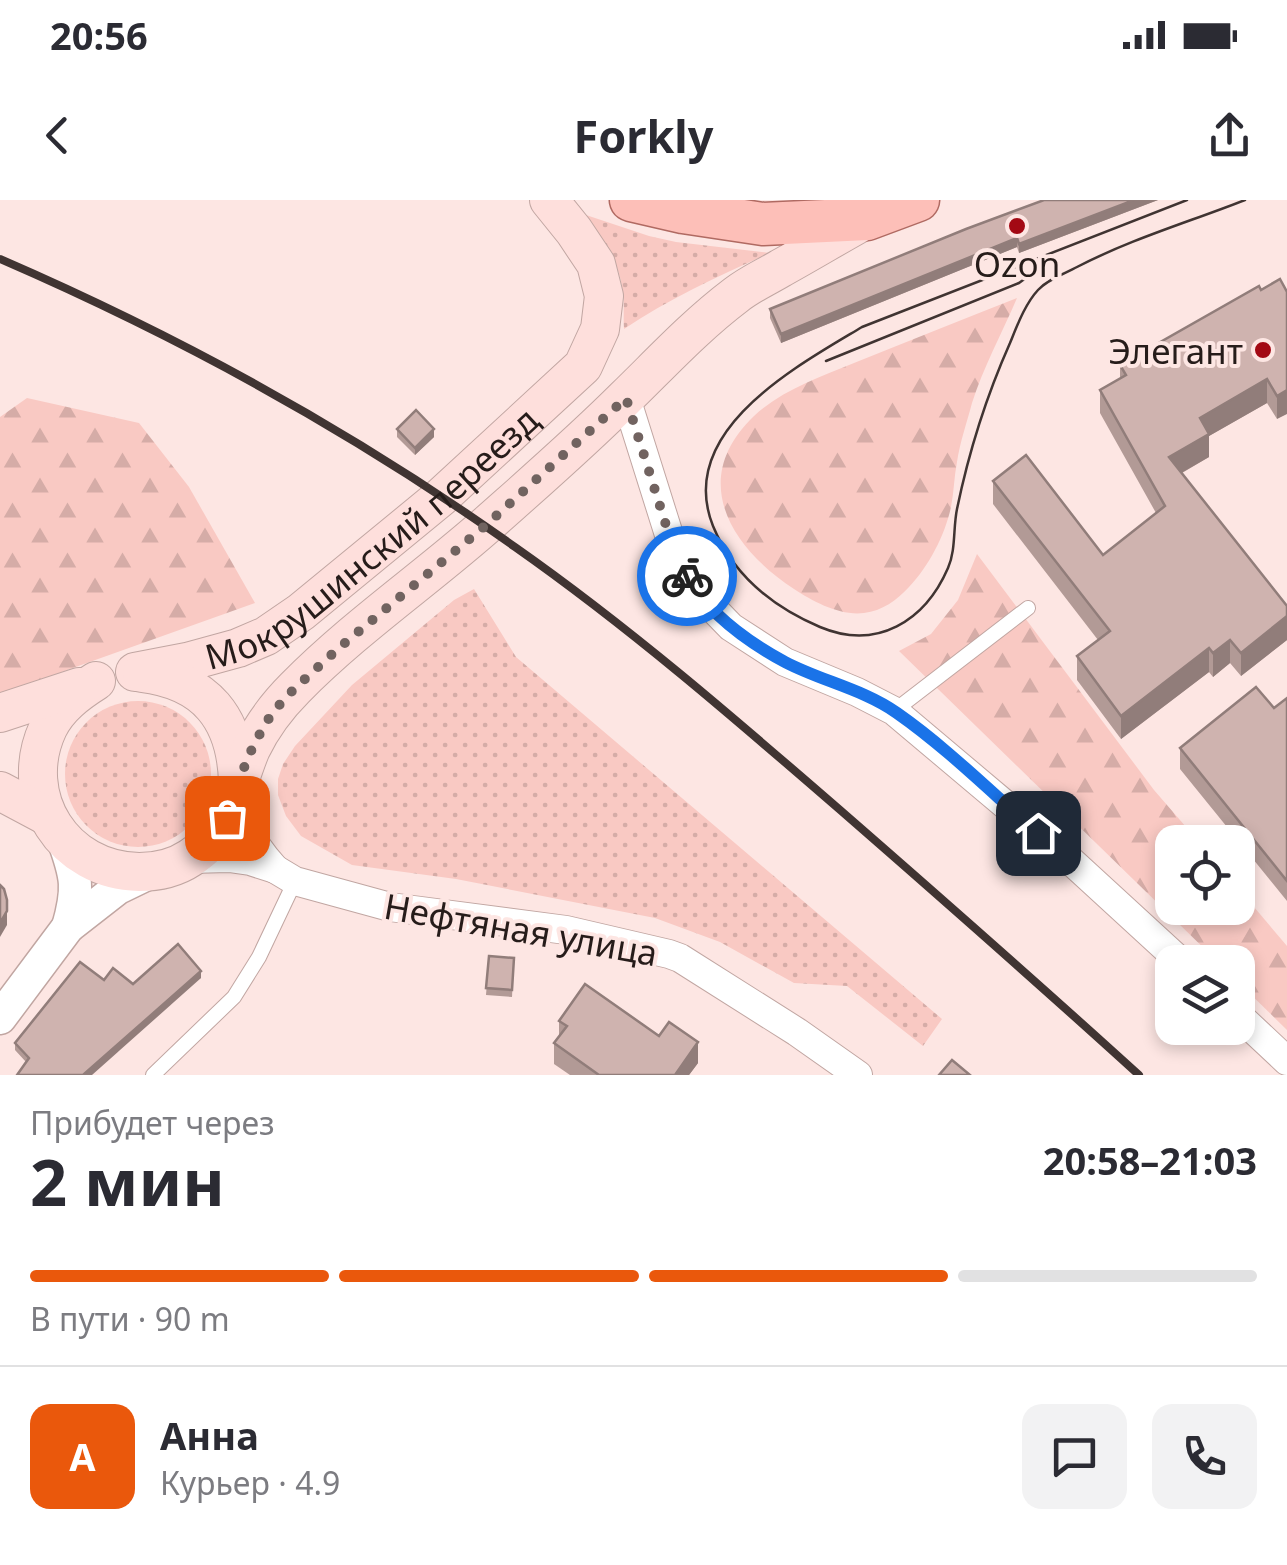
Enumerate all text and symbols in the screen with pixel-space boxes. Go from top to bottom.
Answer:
text: 20:56 [50,9,148,61]
text: Forkly [574,105,713,166]
icon: back [30,108,85,163]
icon: share [1202,108,1257,163]
marker: Ozon [1006,215,1028,237]
place label: Ozon [974,240,1060,287]
place label: Элегант [1108,327,1243,374]
marker: Элегант [1252,339,1274,361]
street label: Мокрушинский переезд [200,396,548,679]
courier [637,526,737,626]
icon: bike [660,549,715,604]
pin [185,776,270,861]
icon: bag [200,791,255,846]
pin [996,791,1081,876]
icon: home [1011,806,1066,861]
map controls [1155,825,1255,1045]
button: locate [1155,825,1255,925]
street label: Нефтяная улица [381,882,661,976]
button: layers [1155,945,1255,1045]
text: Прибудет через [30,1101,275,1144]
text: 20:58–21:03 [1043,1134,1257,1186]
text: 2 мин [30,1137,225,1225]
text: В пути · 90 m [30,1297,230,1340]
button: chat [1022,1404,1127,1509]
button: phone [1152,1404,1257,1509]
text: Анна [160,1409,259,1461]
text: А [69,1430,96,1482]
text: Курьер · 4.9 [160,1461,340,1504]

